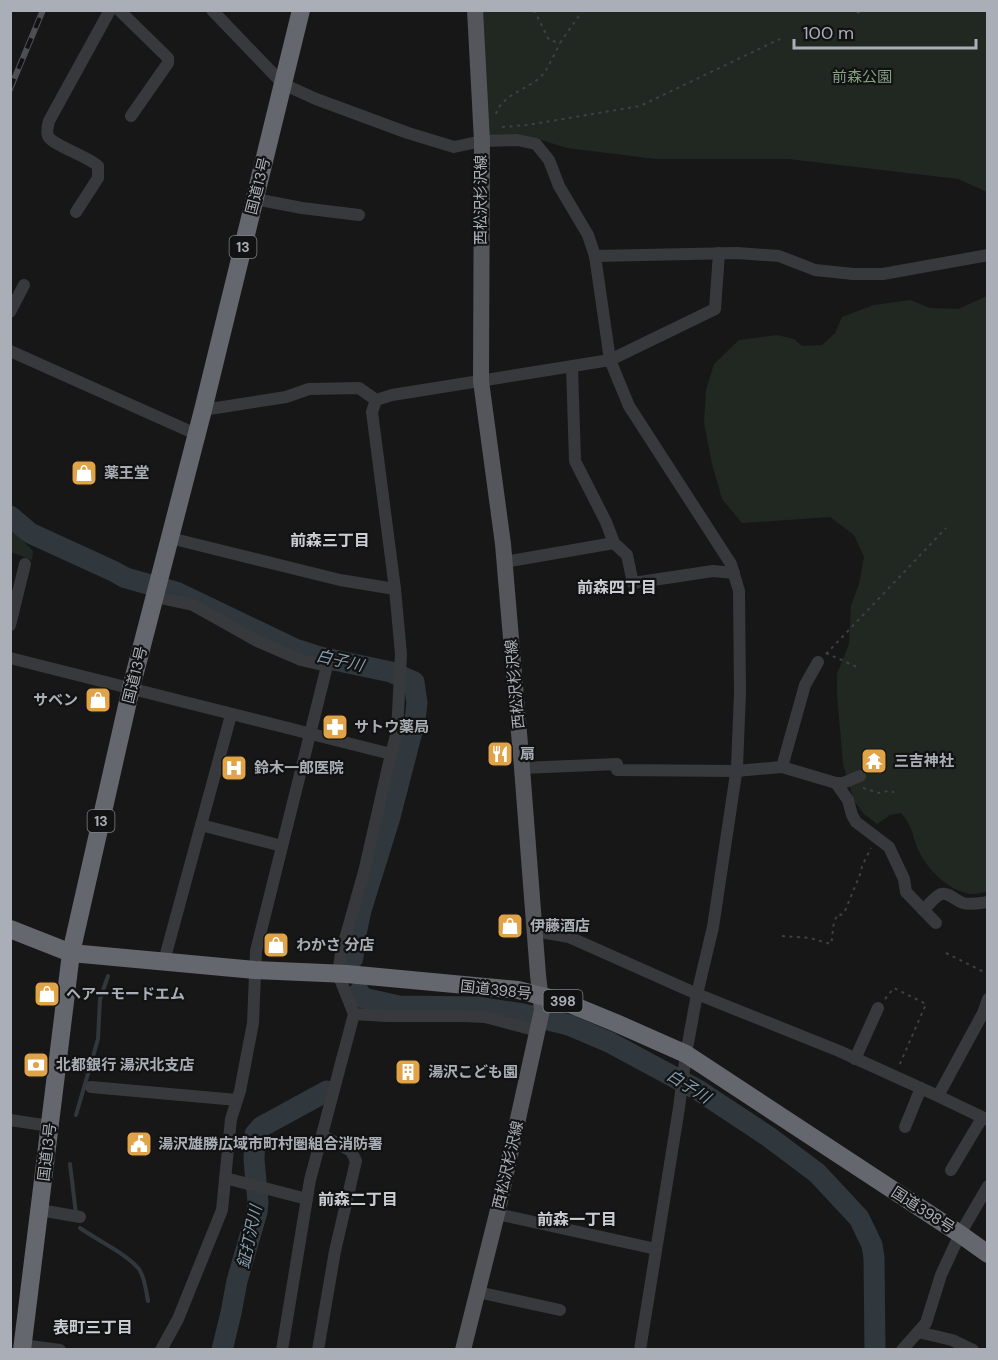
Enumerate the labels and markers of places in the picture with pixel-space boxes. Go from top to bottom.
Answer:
shop icon: 薬王堂 [69,458,99,488]
place label: 薬王堂 [104,463,149,483]
shop icon: サベン [83,685,113,715]
place label: サベン [33,690,78,710]
pharmacy icon: サトウ薬局 [320,712,350,742]
place label: サトウ薬局 [354,717,429,737]
restaurant icon: 扇 [485,739,515,769]
place label: 扇 [520,744,535,764]
temple icon: 三吉神社 [859,746,889,776]
place label: 三吉神社 [894,751,954,771]
hospital icon: 鈴木一郎医院 [219,753,249,783]
place label: 鈴木一郎医院 [254,758,344,778]
shop icon: 伊藤酒店 [495,911,525,941]
place label: 伊藤酒店 [530,916,590,936]
shop icon: わかさ 分店 [261,930,291,960]
place label: わかさ 分店 [296,935,375,955]
shop icon: ヘアーモードエム [32,979,62,1009]
place label: ヘアーモードエム [66,984,185,1004]
bank icon: 北都銀行 湯沢北支店 [21,1050,51,1080]
place label: 北都銀行 湯沢北支店 [56,1055,195,1075]
building icon: 湯沢こども園 [393,1057,423,1087]
place label: 湯沢こども園 [428,1062,518,1082]
public building icon: 湯沢雄勝広域市町村圏組合消防署 [124,1129,154,1159]
place label: 湯沢雄勝広域市町村圏組合消防署 [158,1134,383,1154]

